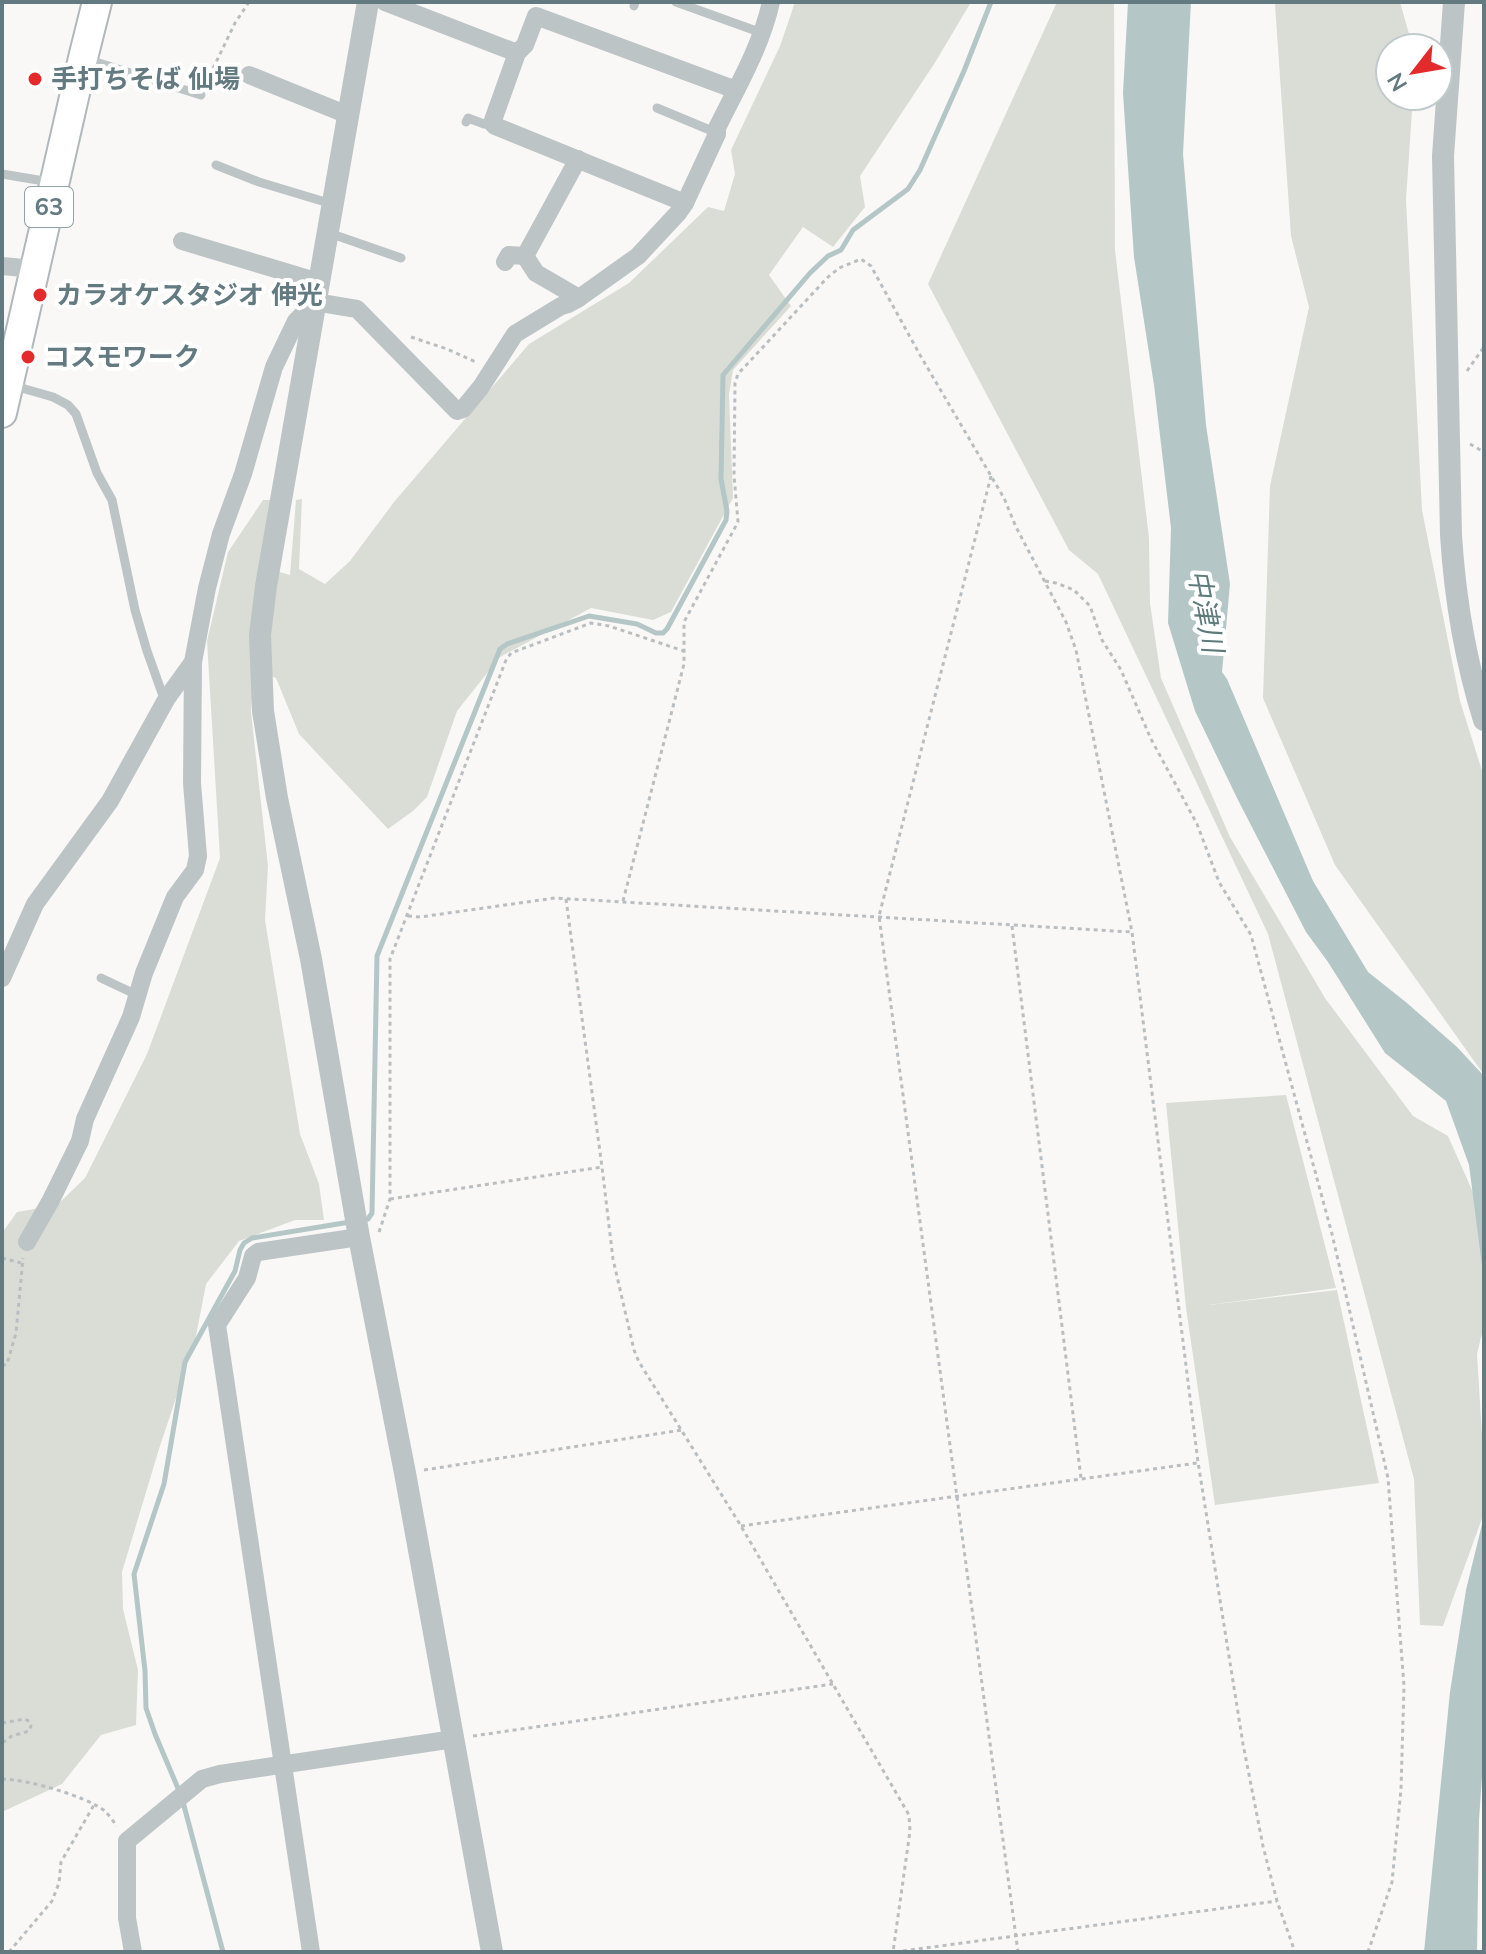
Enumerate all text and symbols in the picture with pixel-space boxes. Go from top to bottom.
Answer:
north arrow [1374,32,1454,112]
place label: 手打ちそば 仙場 [51,62,240,97]
text: N [1381,67,1415,97]
marker: 手打ちそば 仙場 [26,70,44,88]
road number: 63 [25,187,73,227]
place label: カラオケスタジオ 伸光 [56,278,323,313]
marker: カラオケスタジオ 伸光 [31,286,49,304]
place label: コスモワーク [44,340,200,375]
marker: コスモワーク [19,348,37,366]
water label: 中津川 [1178,566,1232,659]

